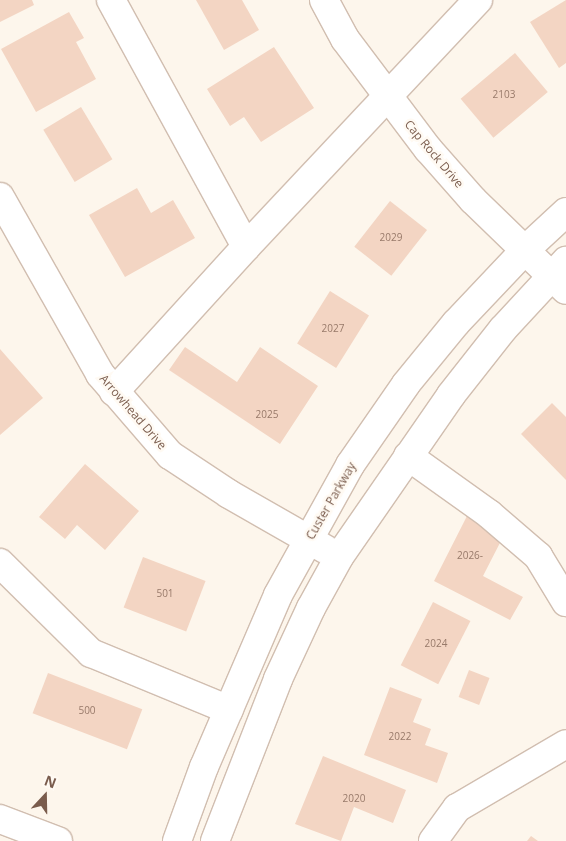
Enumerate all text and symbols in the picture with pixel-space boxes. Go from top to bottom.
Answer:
house number: 2103 [493,89,515,101]
street label: Cap Rock Drive [402,117,466,191]
house number: 2029 [380,232,402,244]
house number: 2027 [322,323,344,335]
street label: Arrowhead Drive [97,372,169,452]
house number: 2025 [256,409,278,421]
street label: Custer Parkway [303,460,359,542]
house number: 2026- [457,550,483,562]
house number: 501 [156,588,174,600]
house number: 2024 [425,638,447,650]
house number: 500 [78,705,96,717]
house number: 2022 [389,731,411,743]
north arrow [20,771,70,821]
text: N [42,771,59,792]
house number: 2020 [343,793,365,805]

